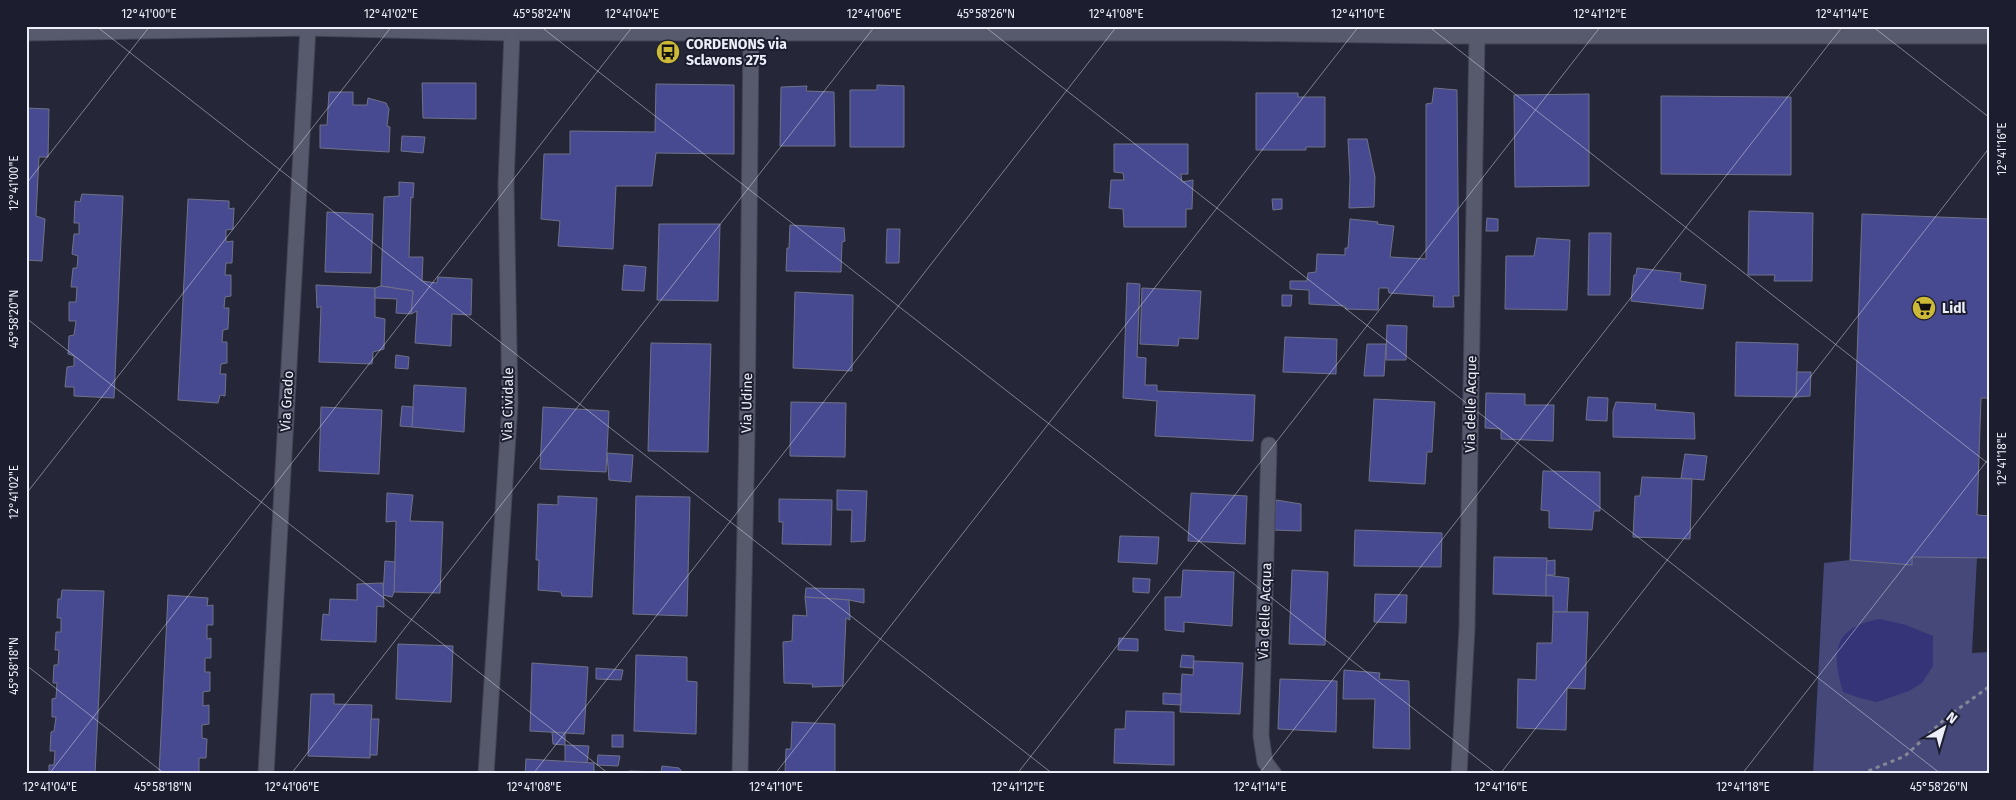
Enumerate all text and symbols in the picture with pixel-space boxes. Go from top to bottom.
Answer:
text: 12°41'00"E [121,7,177,21]
text: 12°41'02"E [364,7,418,21]
text: 45°58'24"N [513,7,571,21]
text: 12°41'04"E [605,7,659,21]
text: 12°41'06"E [847,7,901,21]
text: 45°58'26"N [957,7,1015,21]
text: 12°41'08"E [1088,7,1144,21]
text: 12°41'10"E [1331,7,1385,21]
text: 12°41'12"E [1573,7,1627,21]
text: 12°41'14"E [1815,7,1869,21]
place label: CORDENONS via Sclavons 275 [686,36,787,69]
bus stop icon: CORDENONS via Sclavons 275 [655,39,681,65]
text: 12°41'16"E [1995,122,2009,176]
text: 12°41'00"E [7,155,21,211]
text: 45°58'20"N [7,289,21,349]
supermarket icon: Lidl [1911,295,1937,321]
place label: Lidl [1942,300,1967,317]
street label: Via delle Acque [1462,355,1480,453]
street label: Via Cividale [499,367,517,441]
street label: Via Grado [277,370,297,432]
street label: Via Udine [738,373,756,433]
text: 12°41'18"E [1995,432,2009,486]
text: 12°41'02"E [7,465,21,519]
street label: Via delle Acqua [1255,562,1275,660]
text: 45°58'18"N [7,637,21,695]
north arrow [1918,702,1968,752]
text: N [1943,709,1961,728]
text: 12°41'04"E [23,780,77,794]
text: 45°58'18"N [134,780,192,794]
text: 12°41'06"E [265,780,319,794]
text: 12°41'08"E [506,780,562,794]
text: 12°41'10"E [749,780,803,794]
text: 12°41'12"E [991,780,1045,794]
text: 12°41'14"E [1233,780,1287,794]
text: 12°41'16"E [1474,780,1528,794]
text: 12°41'18"E [1716,780,1770,794]
text: 45°58'26"N [1910,780,1968,794]

